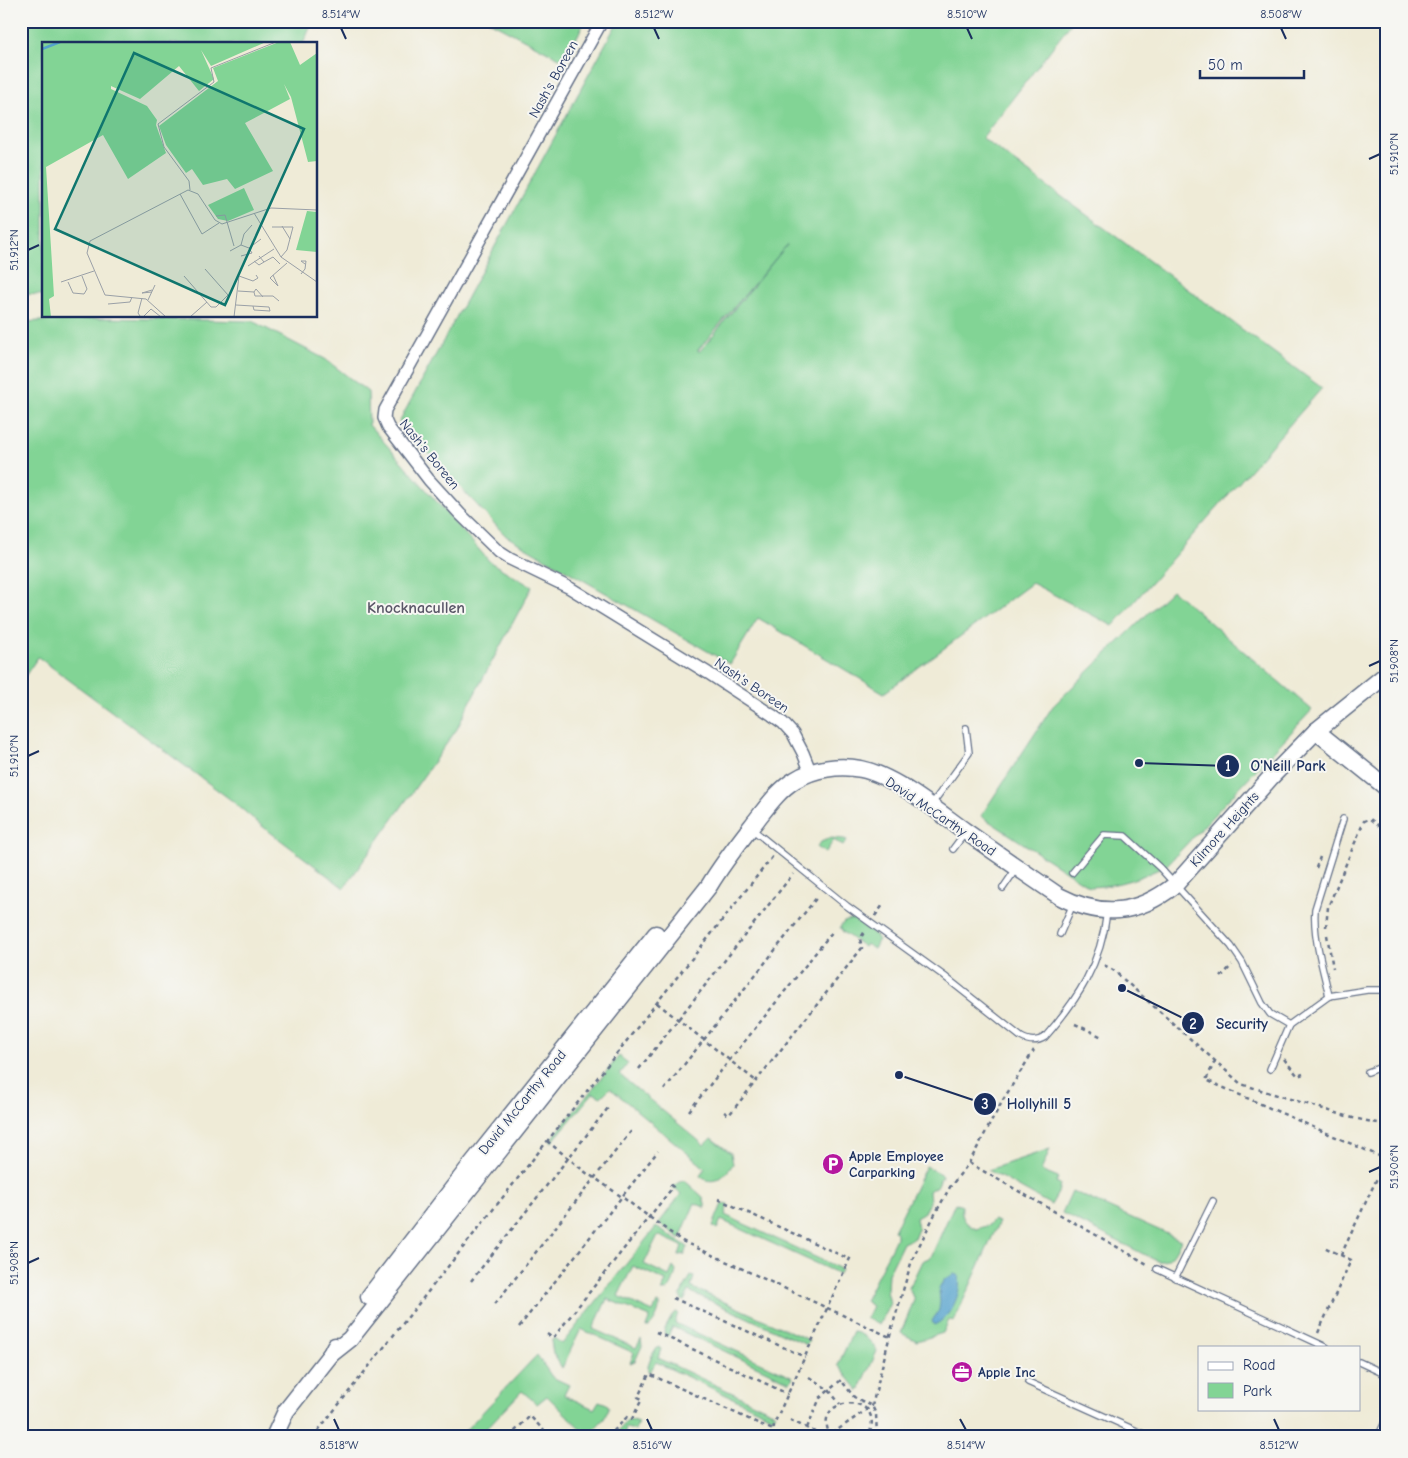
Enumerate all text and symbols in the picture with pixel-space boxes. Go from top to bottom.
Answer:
text: 8.514°W [322,7,361,21]
text: 8.512°W [635,7,674,21]
text: 8.510°W [947,7,988,21]
text: 8.508°W [1260,7,1302,21]
street label: Nash's Boreen [525,37,582,121]
inset map [42,42,318,318]
scale bar [1200,48,1304,80]
text: 50 m [1208,56,1243,74]
text: 51.910°N [1387,133,1401,175]
text: 51.912°N [7,229,21,271]
street label: Nash's Boreen [396,415,463,493]
district label: Knocknacullen [367,599,465,617]
text: 51.908°N [1387,639,1401,683]
street label: Nash's Boreen [711,654,792,717]
text: 51.910°N [7,735,21,777]
callout: O'Neill Park [1216,751,1336,781]
text: 1 [1225,757,1231,775]
text: O'Neill Park [1250,757,1326,775]
street label: David McCarthy Road [882,773,999,860]
street label: Kilmore Heights [1186,788,1263,870]
callout: Security [1181,1008,1278,1038]
text: 2 [1189,1015,1197,1033]
text: Security [1216,1015,1268,1033]
street label: David McCarthy Road [475,1047,570,1158]
callout: Hollyhill 5 [972,1089,1082,1119]
text: 3 [981,1095,989,1113]
text: Hollyhill 5 [1007,1095,1071,1113]
text: 51.906°N [1387,1145,1401,1189]
place label: Apple Employee Carparking [849,1148,944,1181]
parking icon: Apple Employee Carparking [821,1152,845,1176]
text: 51.908°N [7,1241,21,1285]
legend [1198,1346,1360,1410]
text: Road [1243,1356,1275,1374]
office icon: Apple Inc [950,1360,974,1384]
place label: Apple Inc [978,1364,1036,1381]
text: Park [1243,1382,1272,1400]
text: 8.518°W [320,1438,359,1452]
text: 8.516°W [632,1438,672,1452]
text: 8.514°W [947,1438,986,1452]
text: 8.512°W [1260,1438,1299,1452]

